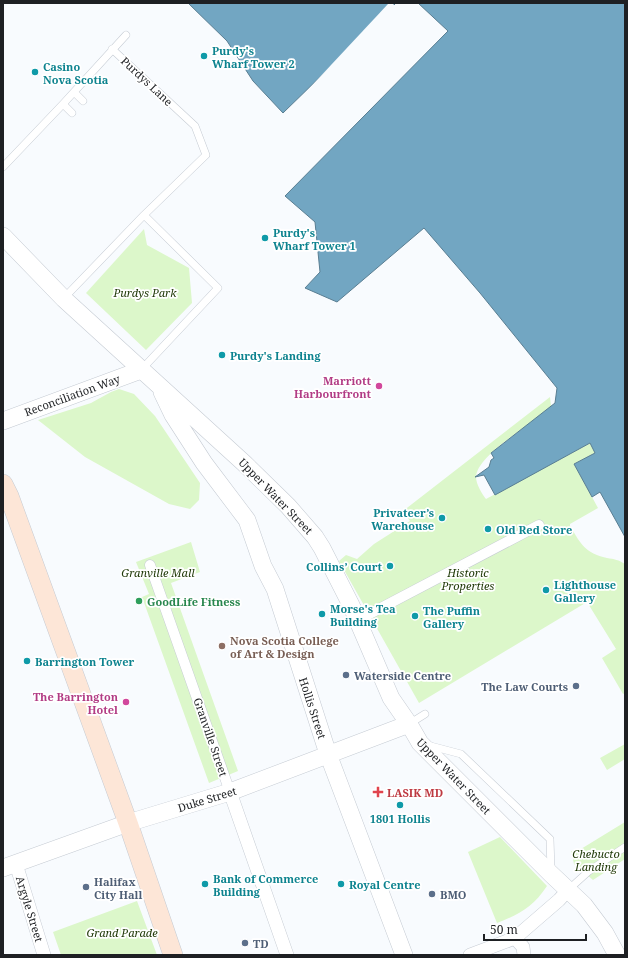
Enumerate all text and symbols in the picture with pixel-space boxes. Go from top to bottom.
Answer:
place label: Purdy's Wharf Tower 2 [212,43,295,71]
marker: Purdy's Wharf Tower 2 [199,51,209,61]
street label: Purdys Lane [118,53,176,109]
place label: Casino Nova Scotia [43,59,109,87]
marker: Casino Nova Scotia [30,67,40,77]
place label: Purdy's Wharf Tower 1 [273,225,356,253]
marker: Purdy's Wharf Tower 1 [260,233,270,243]
park label: Purdys Park [112,285,177,300]
place label: Purdy's Landing [230,348,321,363]
marker: Purdy's Landing [217,350,227,360]
street label: Reconciliation Way [22,370,123,419]
place label: Marriott Harbourfront [294,373,372,401]
marker: Marriott Harbourfront [374,381,384,391]
street label: Upper Water Street [236,455,316,538]
place label: Privateer’s Warehouse [371,505,434,533]
marker: Privateer’s Warehouse [437,513,447,523]
place label: Old Red Store [496,522,572,537]
marker: Old Red Store [483,524,493,534]
place label: Collins’ Court [306,559,383,574]
marker: Collins’ Court [385,561,395,571]
park label: Granville Mall [121,565,195,580]
park label: Historic Properties [441,565,494,593]
place label: Lighthouse Gallery [554,577,616,605]
marker: Lighthouse Gallery [541,585,551,595]
place label: GoodLife Fitness [147,594,240,609]
marker: GoodLife Fitness [134,596,144,606]
place label: Morse's Tea Building [330,601,396,629]
place label: The Puffin Gallery [423,603,481,631]
marker: Morse's Tea Building [317,609,327,619]
marker: The Puffin Gallery [410,611,420,621]
place label: Nova Scotia College of Art & Design [230,633,339,661]
marker: Nova Scotia College of Art & Design [217,641,227,651]
place label: Barrington Tower [35,654,134,669]
marker: Barrington Tower [22,656,32,666]
place label: Waterside Centre [354,668,451,683]
marker: Waterside Centre [341,670,351,680]
street label: Hollis Street [296,675,330,741]
place label: The Law Courts [481,679,568,694]
marker: The Law Courts [571,681,581,691]
place label: The Barrington Hotel [33,689,119,717]
street label: Granville Street [191,696,232,778]
marker: The Barrington Hotel [121,697,131,707]
street label: Upper Water Street [414,735,494,818]
street label: Duke Street [176,783,238,815]
place label: LASIK MD [387,785,443,800]
marker: LASIK MD [372,786,384,798]
marker: 1801 Hollis [395,800,405,810]
place label: 1801 Hollis [370,811,430,826]
park label: Chebucto Landing [572,846,620,874]
place label: Bank of Commerce Building [213,871,318,899]
street label: Argyle Street [13,874,47,944]
place label: Halifax City Hall [94,874,142,902]
place label: Royal Centre [349,877,421,892]
marker: Bank of Commerce Building [200,879,210,889]
marker: Royal Centre [336,879,346,889]
marker: Halifax City Hall [81,882,91,892]
place label: BMO [440,887,467,902]
marker: BMO [427,889,437,899]
scale bar [484,916,586,942]
text: 50 m [490,921,518,938]
park label: Grand Parade [86,925,158,940]
place label: TD [253,936,269,951]
marker: TD [240,938,250,948]

